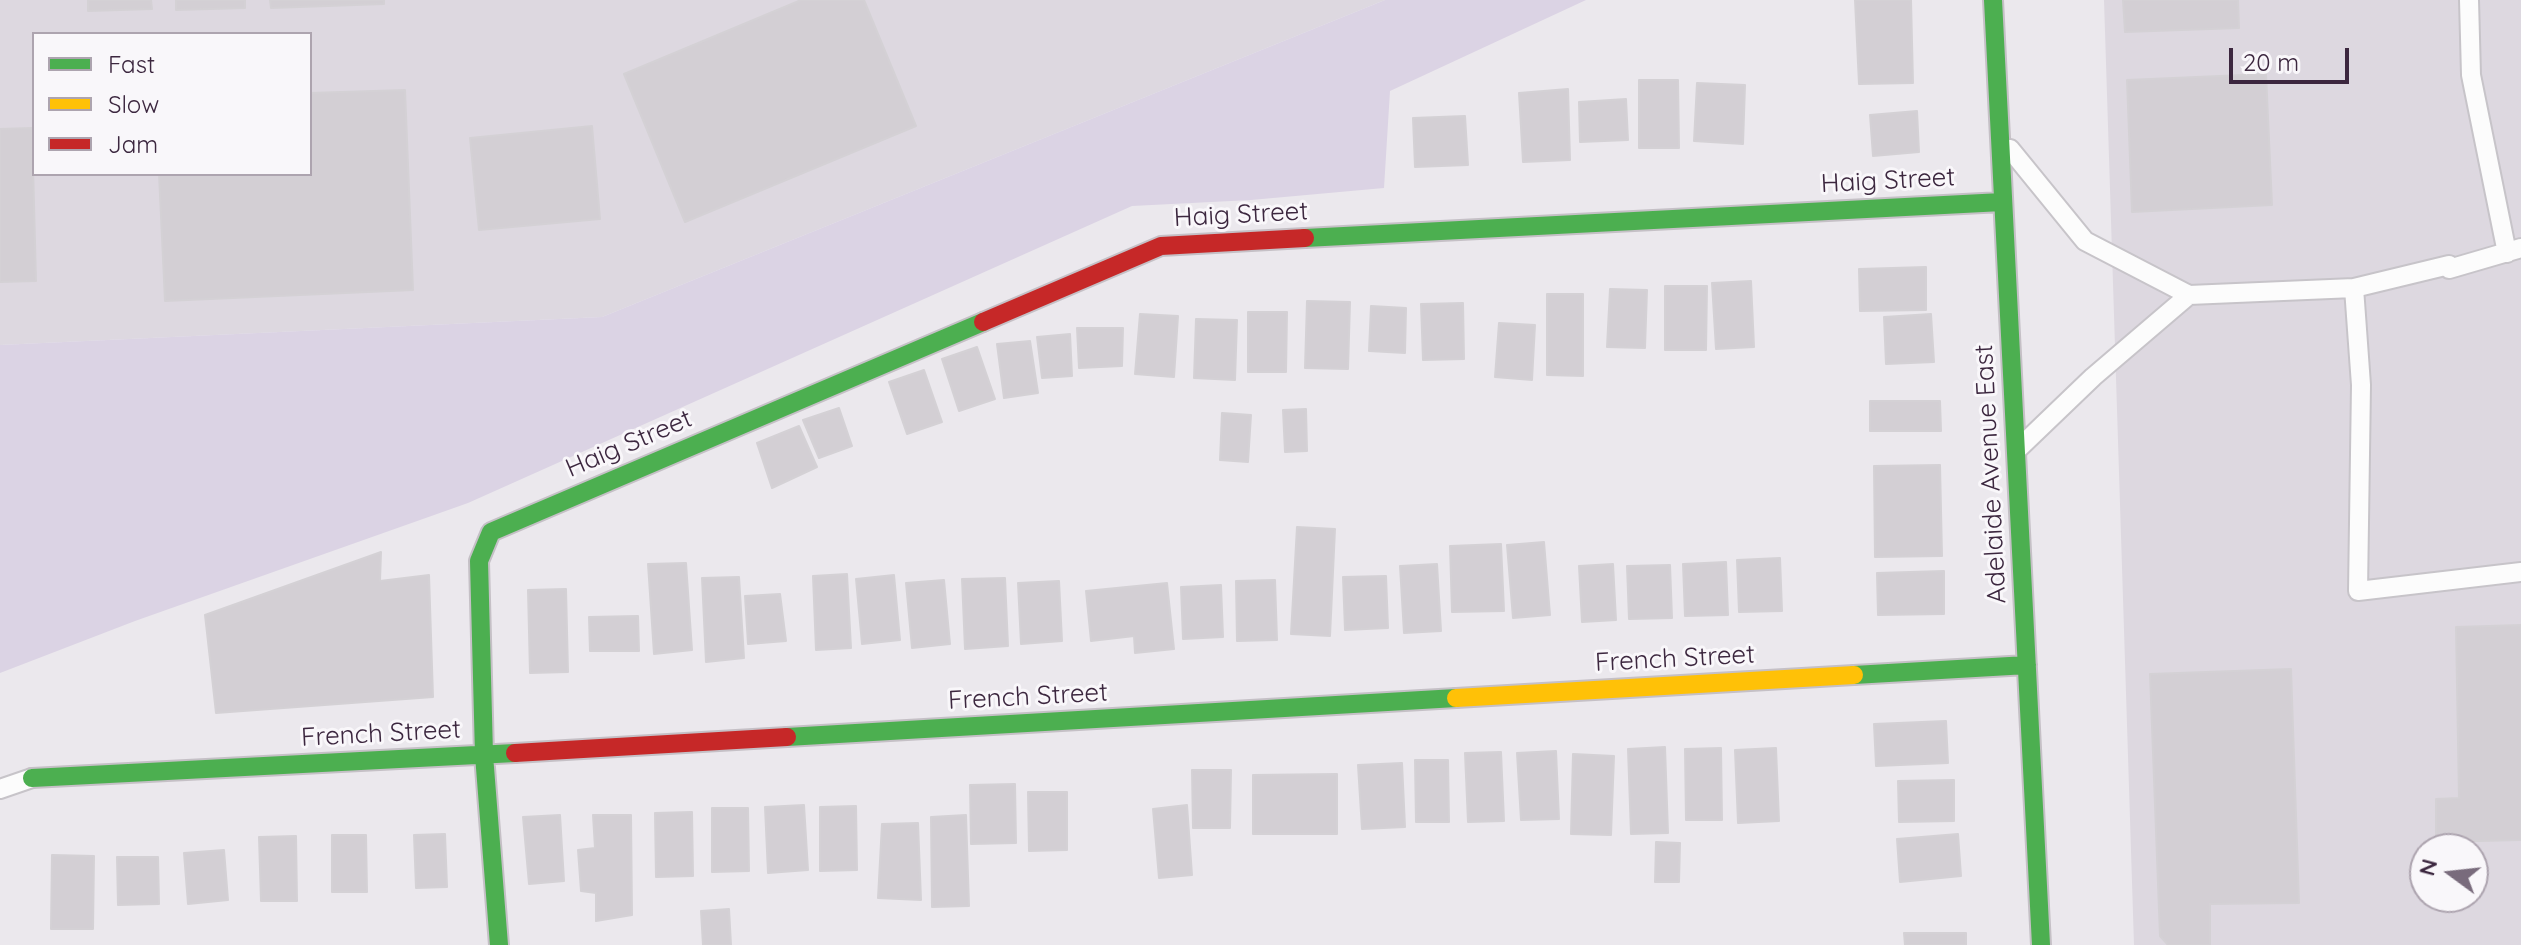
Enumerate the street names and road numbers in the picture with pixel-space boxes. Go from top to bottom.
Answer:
street label: Haig Street [1820,162,1956,200]
street label: Haig Street [1173,196,1309,234]
street label: Adelaide Avenue East [1969,344,2013,604]
street label: Haig Street [561,403,697,485]
street label: French Street [1594,639,1756,679]
street label: French Street [947,677,1109,717]
street label: French Street [300,714,462,754]

